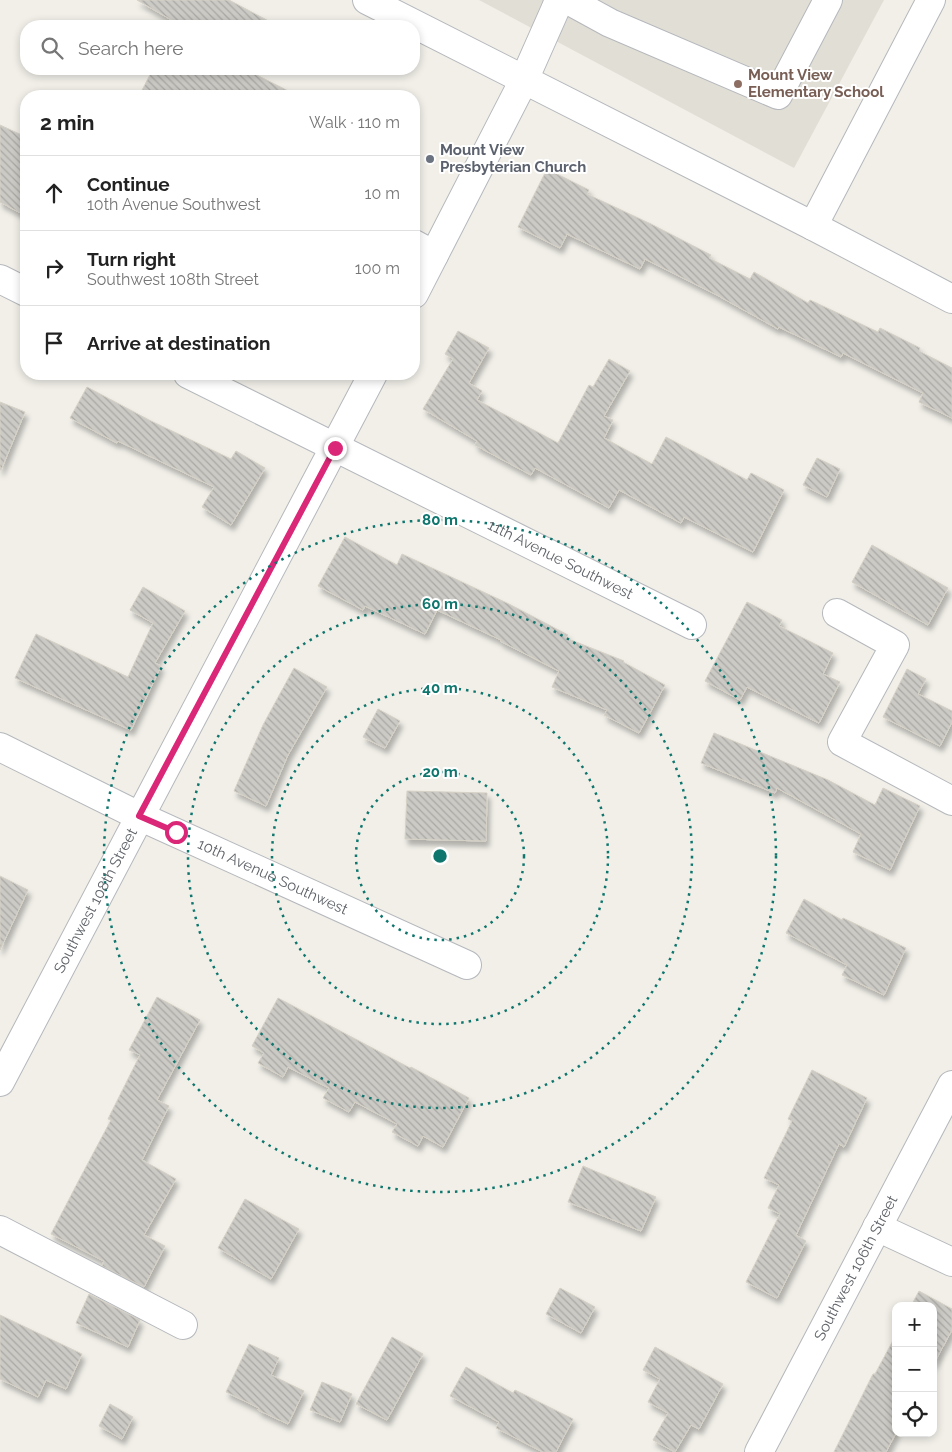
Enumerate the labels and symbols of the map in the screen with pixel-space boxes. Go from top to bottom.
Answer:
place label: Mount View Elementary School [748,66,884,101]
marker: Mount View Elementary School [732,78,744,90]
place label: Mount View Presbyterian Church [440,141,586,176]
marker: Mount View Presbyterian Church [424,153,436,165]
route end [324,437,347,460]
text: 80 m [422,511,458,529]
street label: 11th Avenue Southwest [485,516,636,603]
text: 60 m [422,595,458,613]
text: 40 m [422,679,458,697]
text: 20 m [422,763,458,781]
route start [165,821,188,844]
street label: Southwest 108th Street [50,825,141,976]
street label: 10th Avenue Southwest [195,835,351,919]
centre of rings [431,847,449,865]
street label: Southwest 106th Street [810,1192,901,1343]

